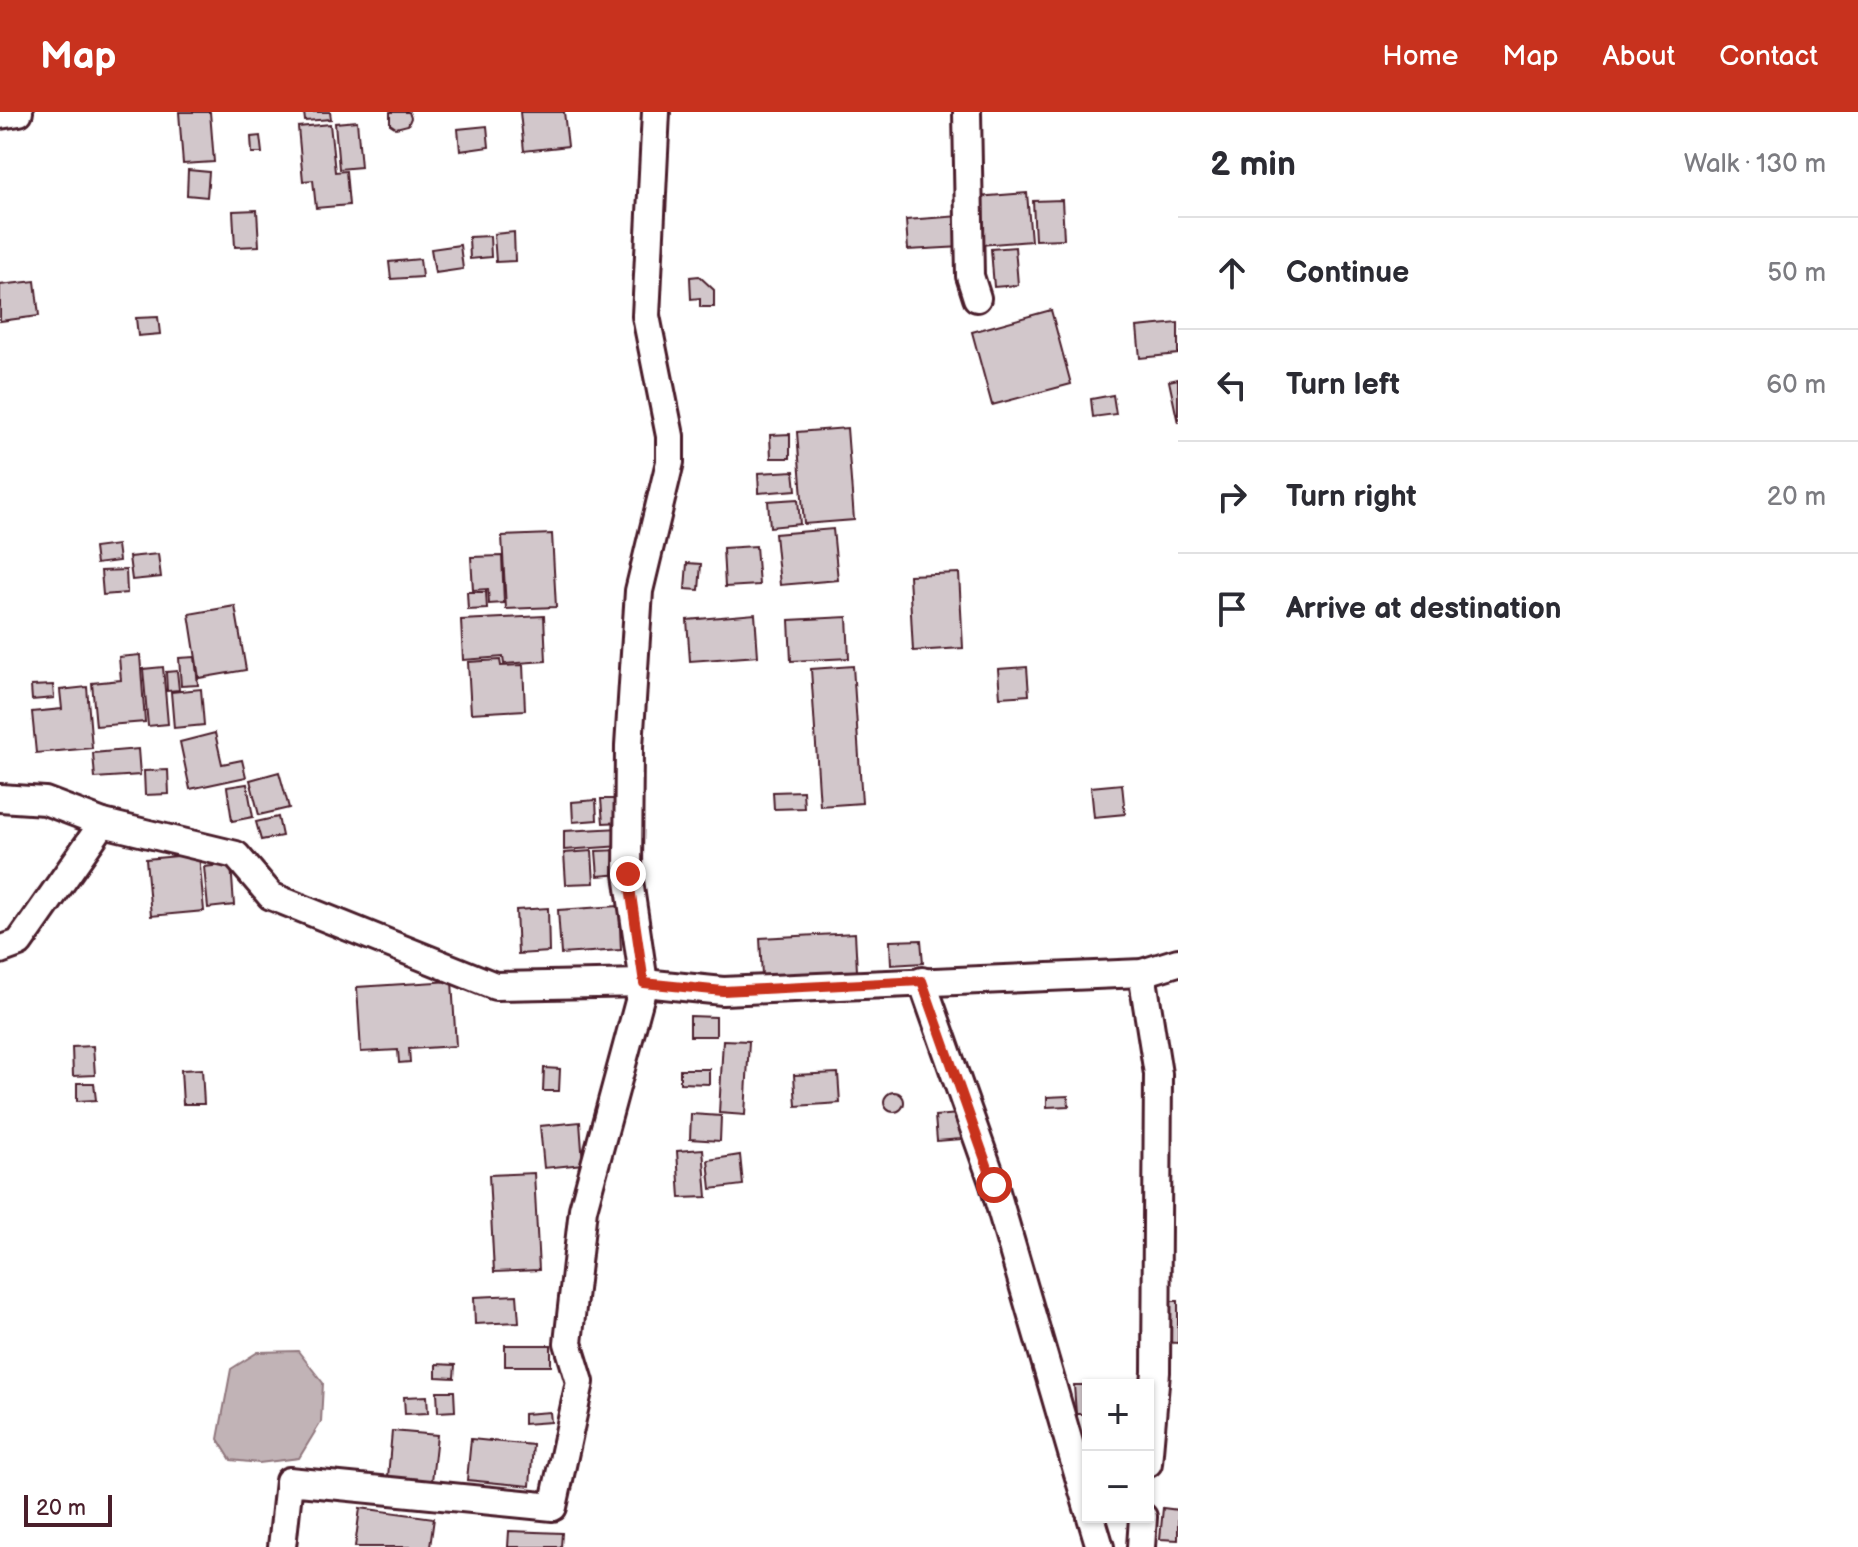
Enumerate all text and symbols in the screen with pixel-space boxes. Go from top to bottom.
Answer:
text: Map [40,34,116,79]
text: Home [1382,40,1458,73]
text: Map [1502,40,1559,73]
text: About [1603,40,1675,73]
text: Contact [1719,40,1818,73]
text: 2 min [1210,144,1296,185]
text: Walk · 130 m [1684,149,1826,180]
icon: ahead [1210,251,1254,295]
text: Continue [1286,255,1409,291]
text: 50 m [1767,258,1826,289]
icon: left [1210,363,1254,407]
text: Turn left [1286,367,1400,403]
text: 60 m [1766,370,1826,401]
icon: right [1210,475,1254,519]
text: Turn right [1286,479,1417,515]
text: 20 m [1767,482,1826,513]
icon: arrive [1210,587,1254,631]
text: Arrive at destination [1286,591,1562,627]
route end [610,856,646,892]
route start [976,1167,1012,1203]
map controls [1082,1379,1154,1523]
button: + [1082,1379,1154,1451]
button: − [1082,1451,1154,1523]
scale bar [24,1491,112,1527]
text: 20 m [36,1495,86,1522]

